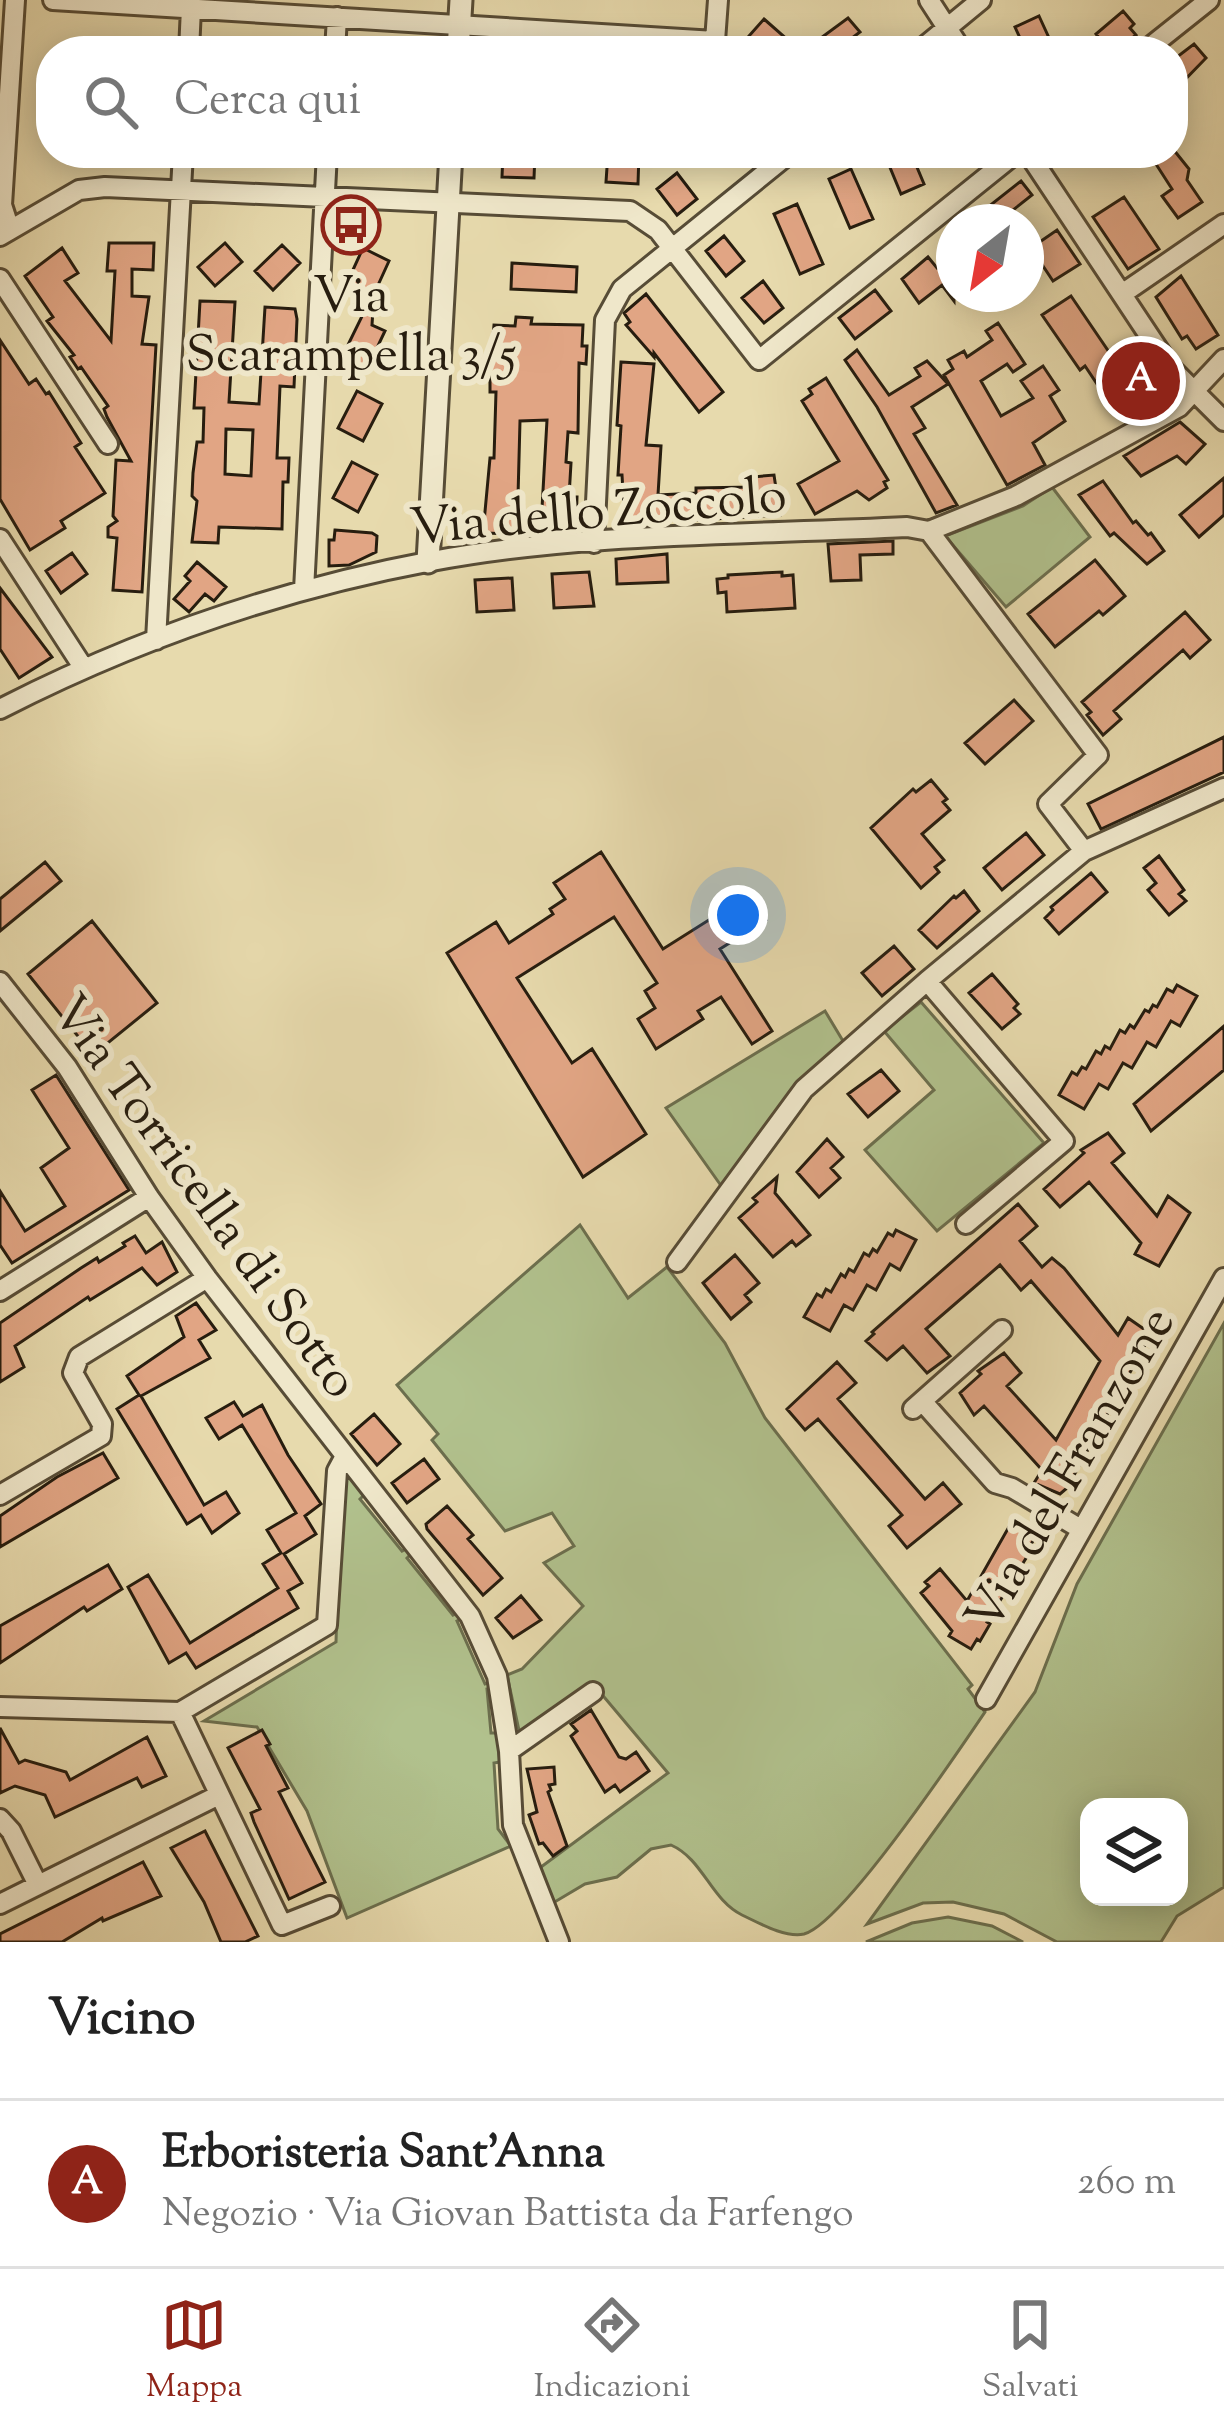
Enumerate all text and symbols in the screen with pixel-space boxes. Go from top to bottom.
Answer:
search box [36,36,1188,168]
icon: search [78,69,144,135]
text: Cerca qui [174,70,361,135]
bus stop icon: Via Scarampella 3/5 [320,194,382,256]
north arrow [936,204,1044,312]
place label: Via Scarampella 3/5 [186,262,516,394]
pin: A [1102,336,1180,426]
street label: Via dello Zoccolo [407,462,790,567]
your location [708,885,768,945]
street label: Via Torricella di Sotto [31,981,374,1415]
street label: Via del Franzone [950,1295,1196,1647]
map controls [1080,1798,1188,1906]
button: layers [1080,1798,1188,1906]
text: Vicino [48,1984,195,2057]
text: Erboristeria Sant'Anna [162,2123,605,2188]
text: A [71,2156,103,2212]
text: 260 m [1077,2156,1176,2212]
text: Negozio · Via Giovan Battista da Farfengo [162,2188,854,2244]
tab: Mappa [146,2292,242,2412]
tab: Indicazioni [534,2292,690,2412]
tab: Salvati [982,2292,1078,2412]

